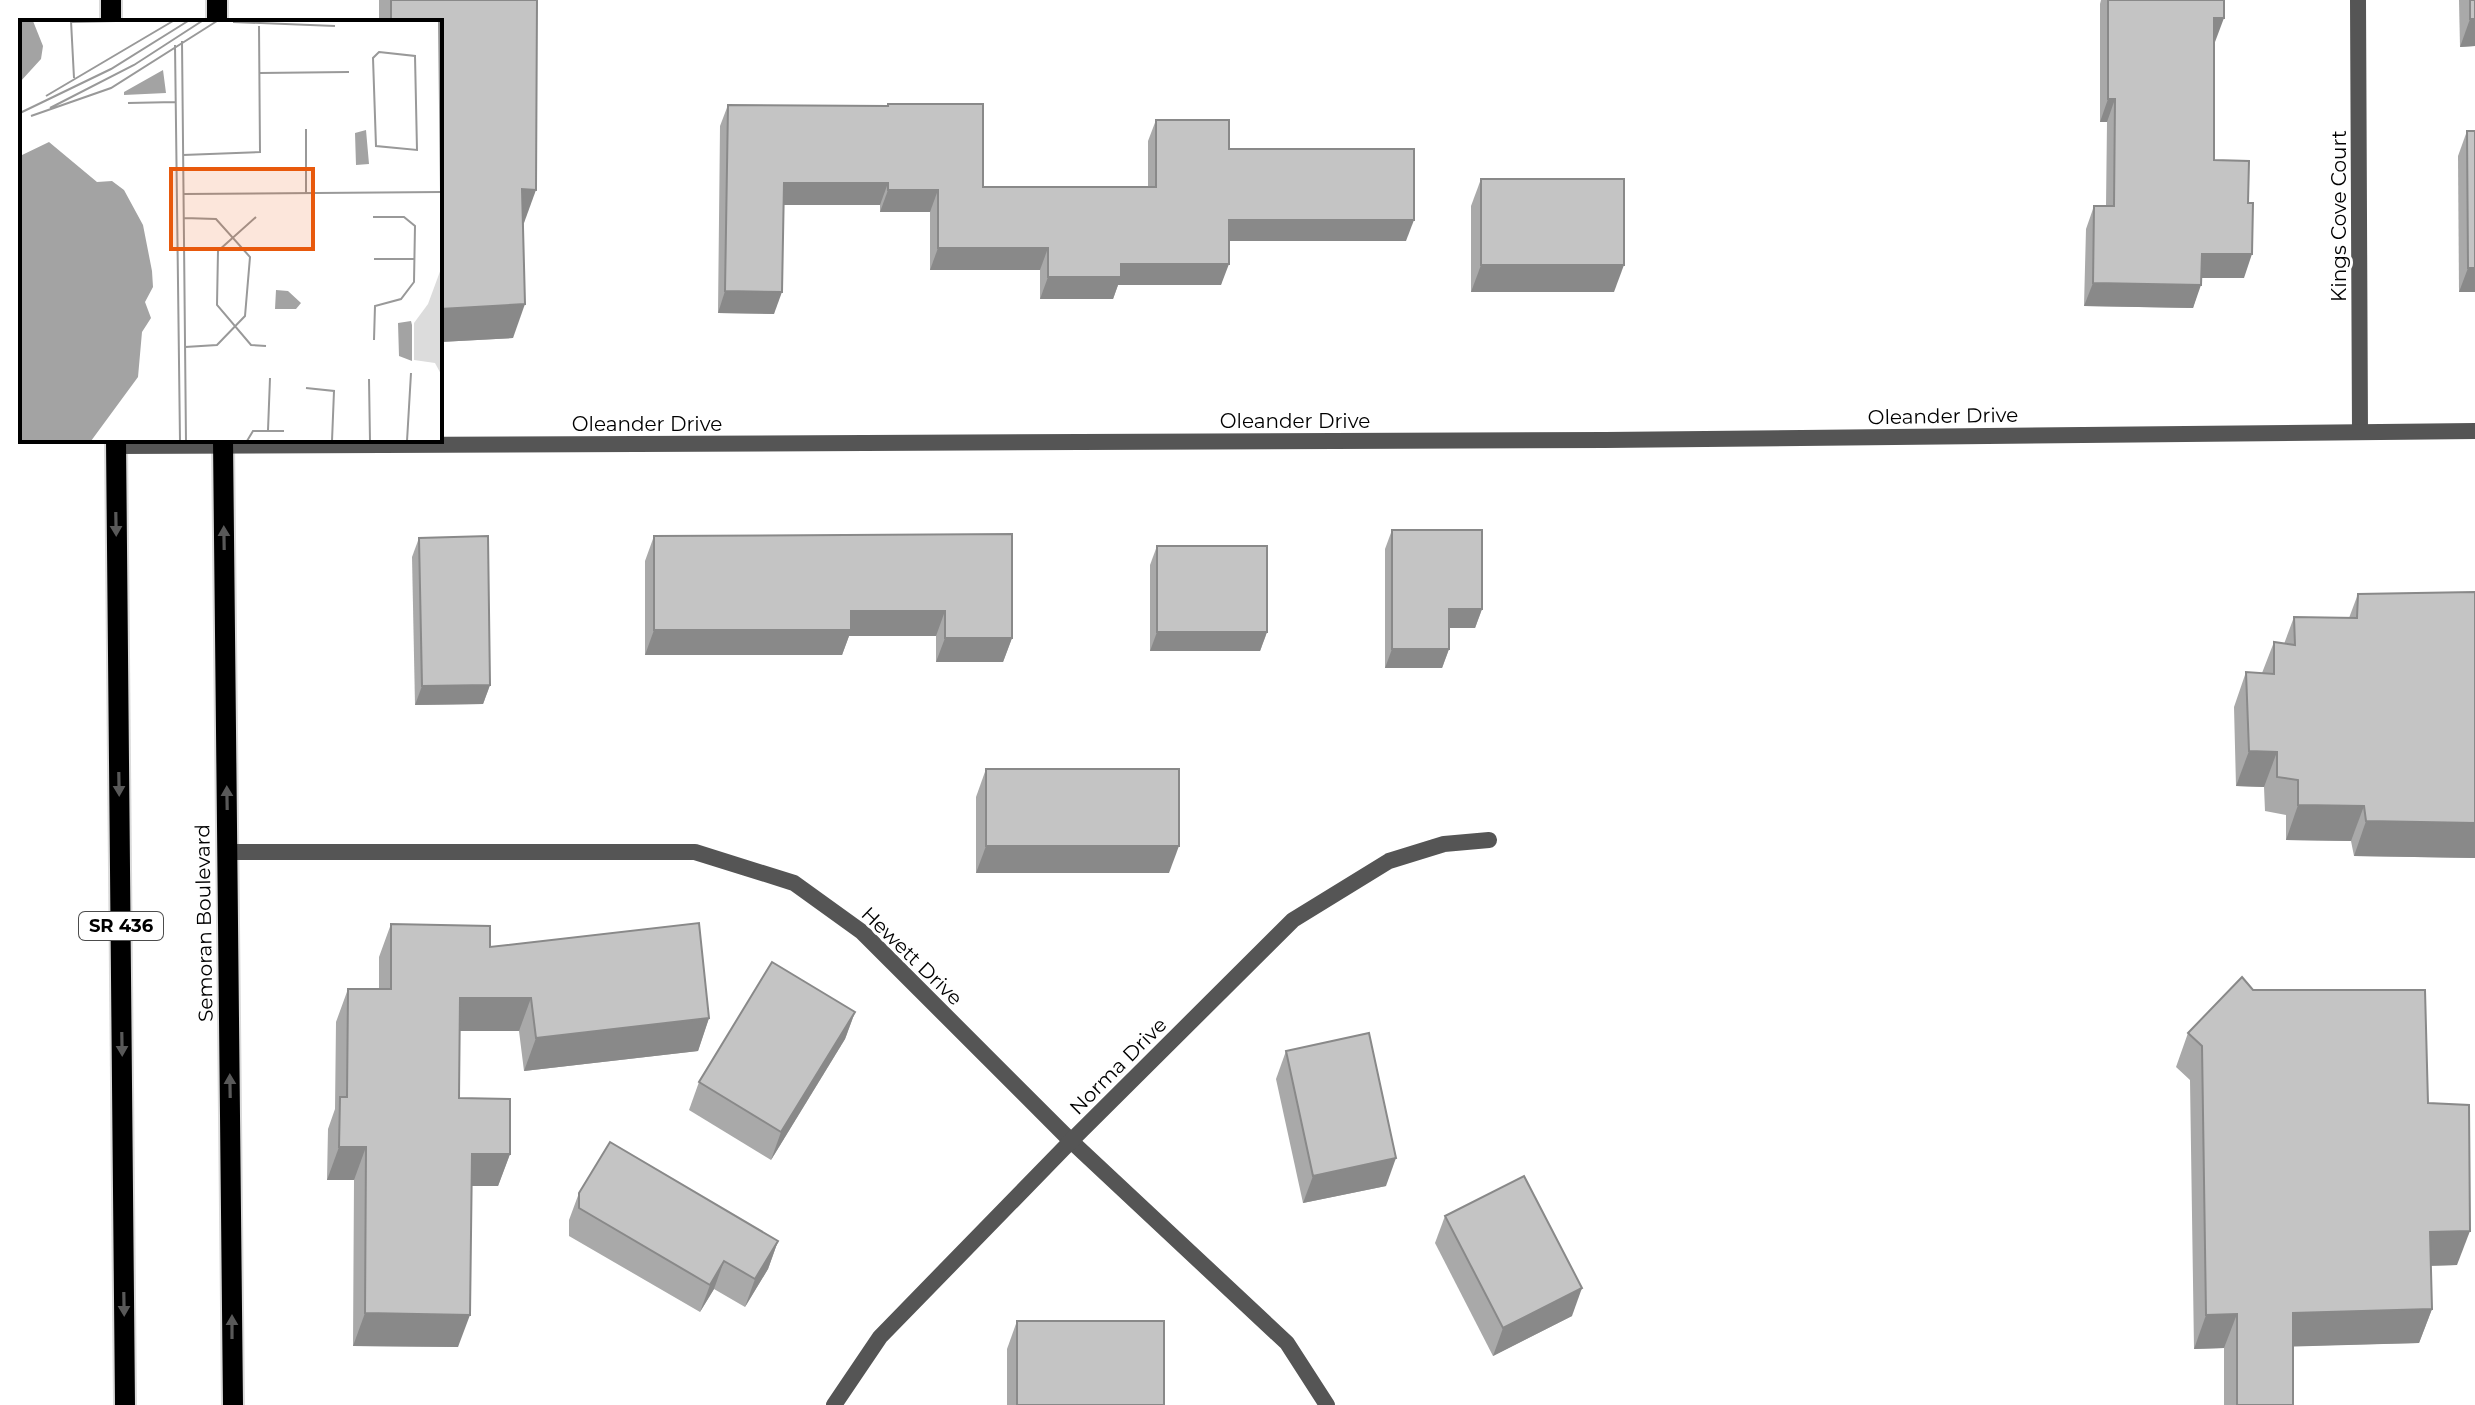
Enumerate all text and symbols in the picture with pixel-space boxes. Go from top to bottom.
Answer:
inset map [20,20,442,442]
street label: Kings Cove Court [2327,130,2351,302]
street label: Oleander Drive [1868,403,2018,429]
street label: Oleander Drive [1220,409,1370,433]
street label: Oleander Drive [572,412,722,436]
one-way arrow [110,512,123,537]
one-way arrow [218,525,230,550]
one-way arrow [113,772,125,797]
one-way arrow [220,785,233,810]
street label: Semoran Boulevard [190,824,218,1022]
street label: Hewett Drive [857,902,967,1010]
road number: SR 436 [79,912,163,940]
street label: Norma Drive [1065,1013,1171,1119]
one-way arrow [116,1032,128,1057]
one-way arrow [224,1073,236,1098]
one-way arrow [118,1292,131,1317]
one-way arrow [226,1314,238,1339]

